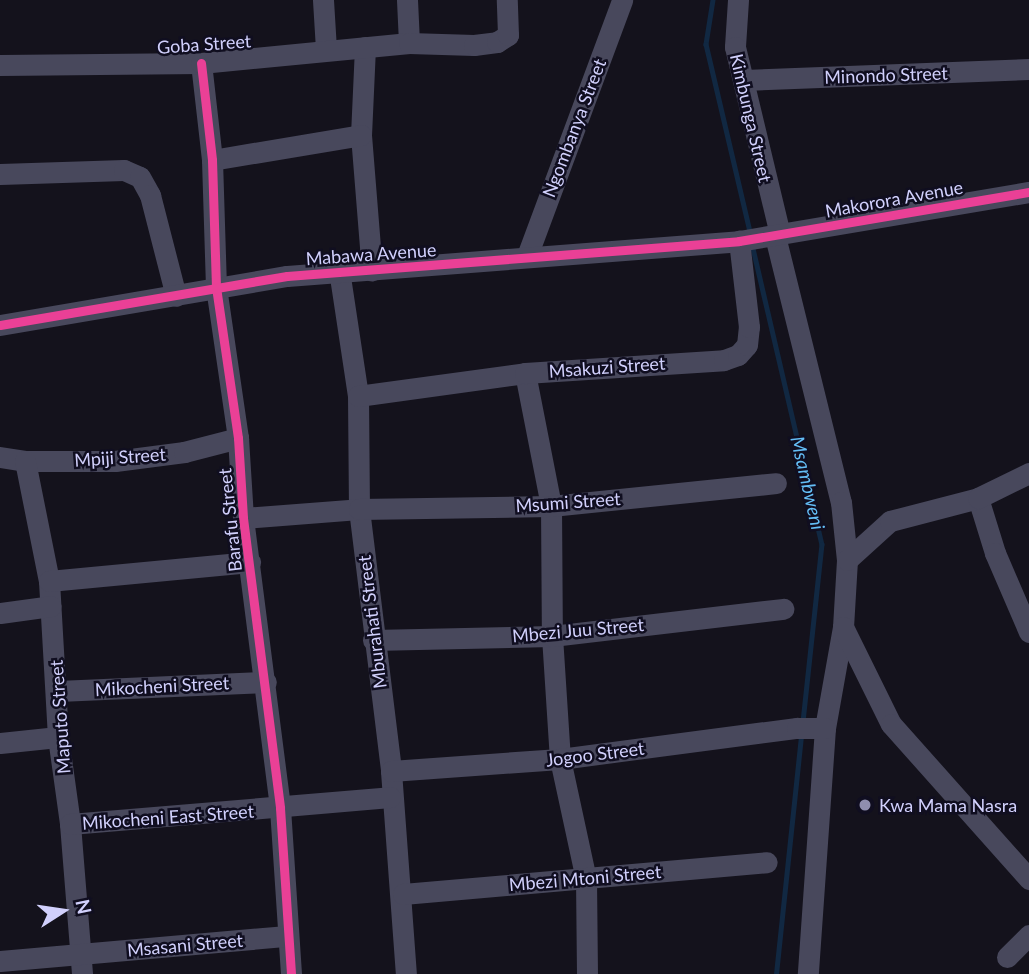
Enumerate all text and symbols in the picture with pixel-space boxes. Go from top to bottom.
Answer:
street label: Goba Street [156,30,252,58]
street label: Kimbunga Street [726,51,776,185]
street label: Ngombanya Street [538,56,610,200]
street label: Minondo Street [824,62,948,88]
street label: Makorora Avenue [823,176,965,222]
street label: Mabawa Avenue [305,239,437,269]
street label: Msakuzi Street [548,352,666,382]
water label: Msambweni [786,434,830,532]
street label: Mpiji Street [74,443,166,471]
street label: Barafu Street [214,467,246,573]
street label: Msumi Street [515,488,621,516]
street label: Mburahati Street [353,554,391,690]
street label: Mbezi Juu Street [511,613,645,647]
street label: Maputo Street [45,659,75,775]
street label: Mikocheni Street [94,672,230,700]
street label: Jogoo Street [545,737,645,771]
place label: Kwa Mama Nasra [879,794,1017,816]
marker: Kwa Mama Nasra [857,797,873,813]
street label: Mikocheni East Street [81,800,255,834]
street label: Mbezi Mtoni Street [508,861,662,895]
north arrow [28,876,98,946]
text: N [71,897,97,916]
street label: Msasani Street [126,929,244,961]

